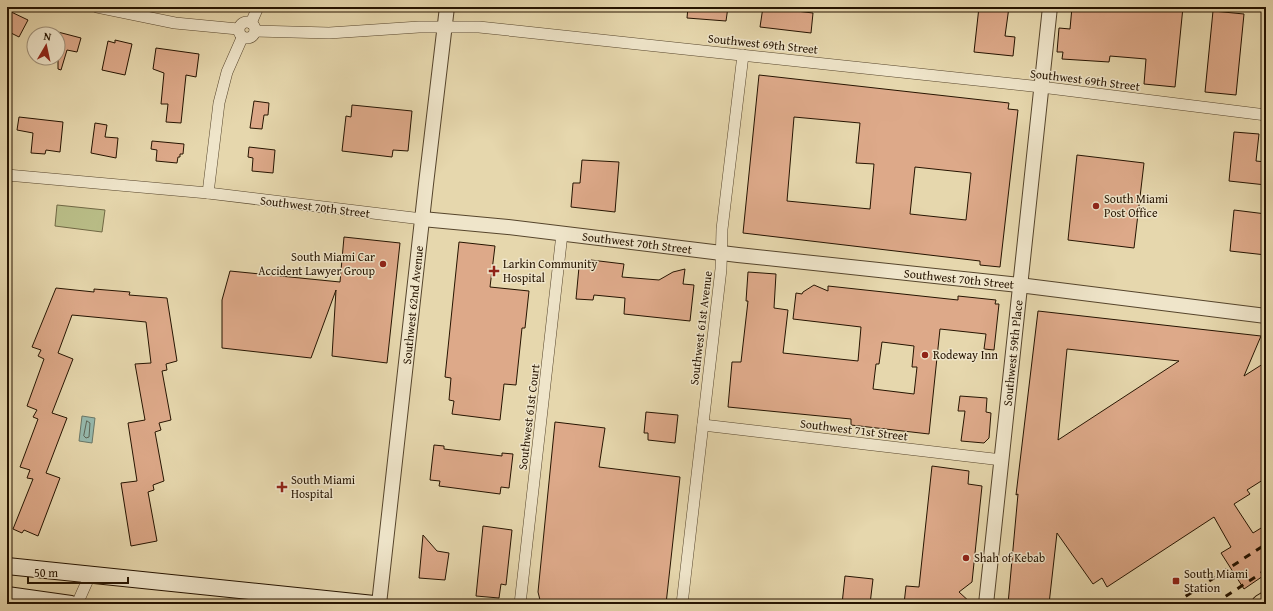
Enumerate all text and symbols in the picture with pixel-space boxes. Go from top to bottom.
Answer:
north arrow [26,26,66,66]
text: N [43,28,53,45]
street label: Southwest 69th Street [707,29,820,58]
street label: Southwest 69th Street [1029,64,1142,95]
place label: South Miami Post Office [1104,190,1169,221]
street label: Southwest 70th Street [259,191,372,222]
marker: South Miami Post Office [1091,201,1101,211]
street label: Southwest 70th Street [581,227,694,258]
street label: Southwest 62nd Avenue [398,244,427,365]
place label: South Miami Car Accident Lawyer Group [258,248,376,279]
place label: Larkin Community Hospital [503,255,597,286]
marker: South Miami Car Accident Lawyer Group [378,259,388,269]
street label: Southwest 70th Street [903,264,1016,293]
marker: Larkin Community Hospital [488,265,500,277]
street label: Southwest 61st Avenue [685,269,716,386]
street label: Southwest 59th Place [998,299,1027,407]
place label: Rodeway Inn [933,346,998,363]
marker: Rodeway Inn [920,350,930,360]
street label: Southwest 61st Court [514,362,544,471]
street label: Southwest 71st Street [799,414,910,445]
place label: South Miami Hospital [291,471,356,502]
marker: South Miami Hospital [276,481,288,493]
place label: Shah of Kebab [974,549,1045,566]
marker: Shah of Kebab [961,553,971,563]
scale bar [28,559,128,585]
text: 50 m [34,564,58,581]
place label: South Miami Station [1184,565,1249,596]
marker: South Miami Station [1171,576,1181,586]

